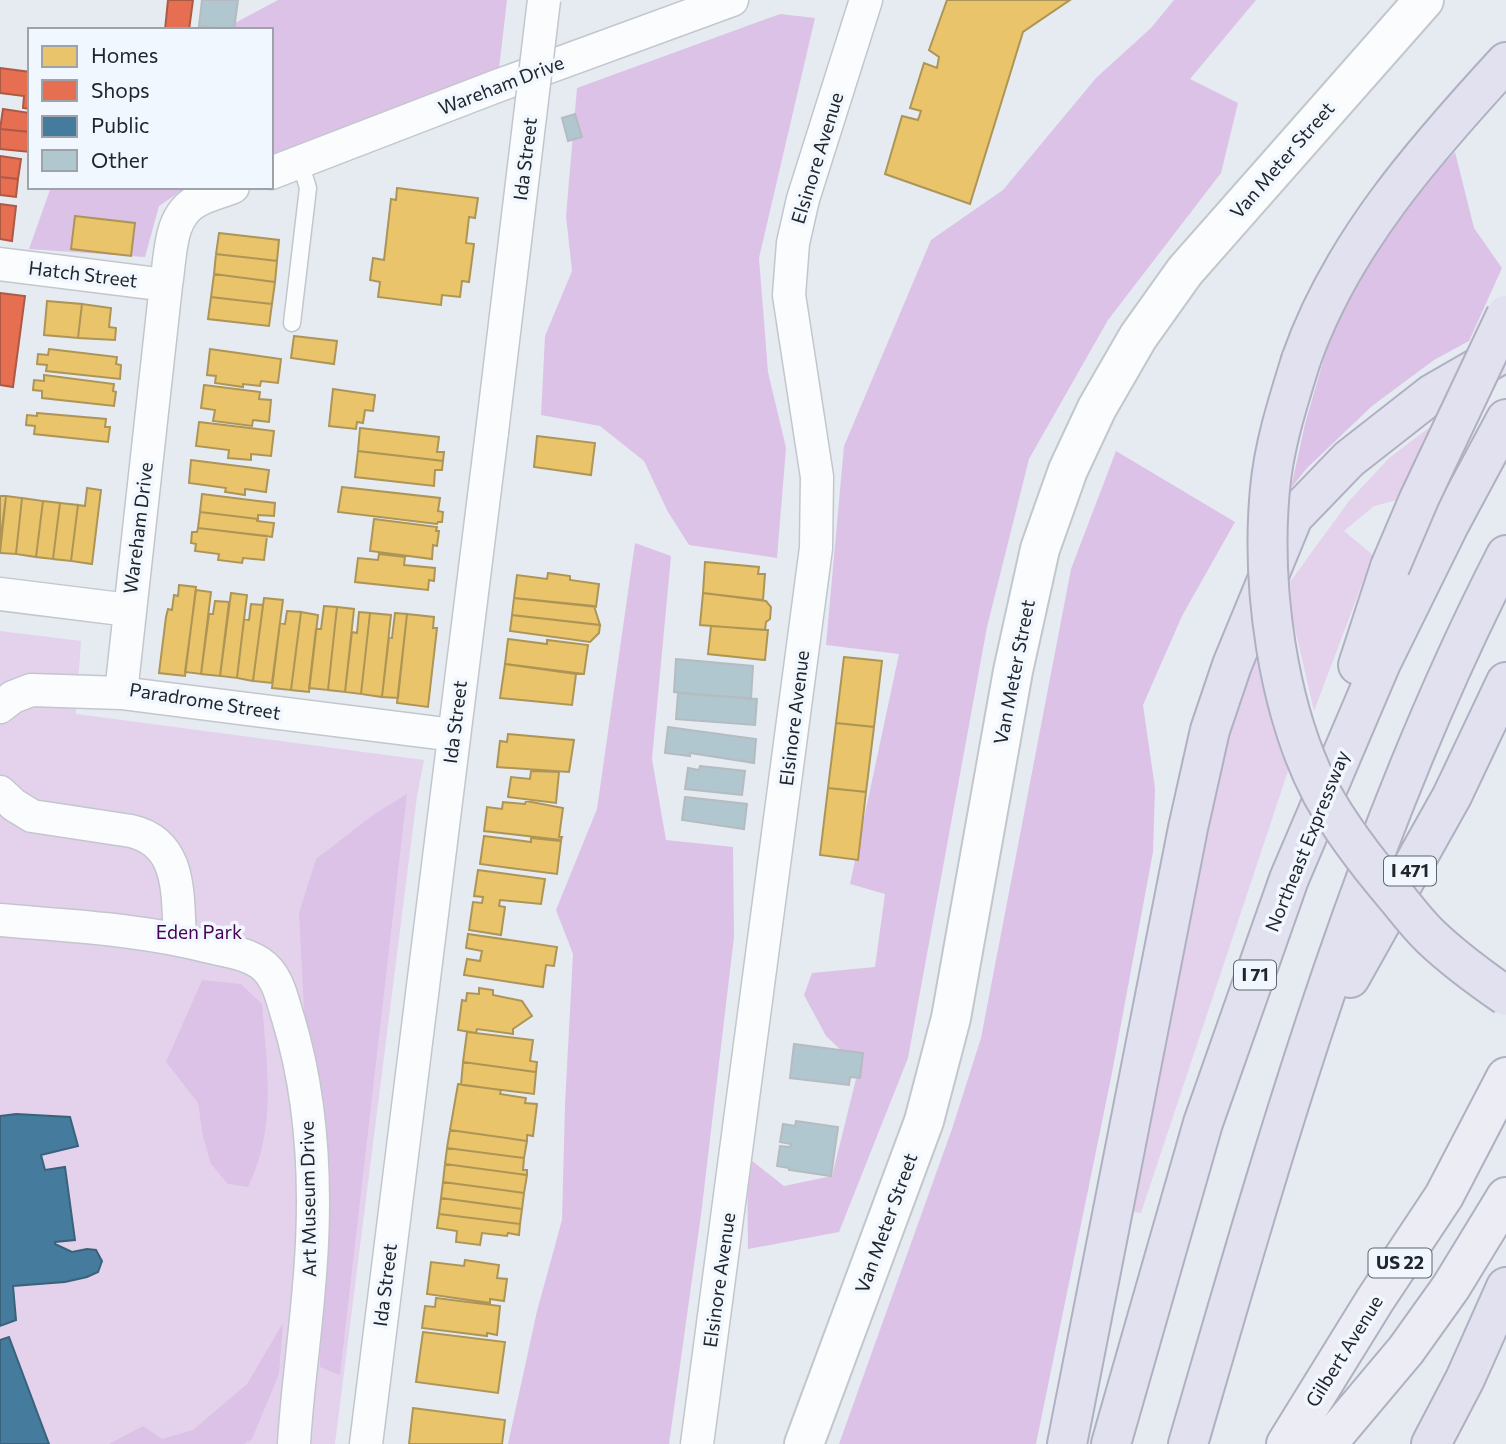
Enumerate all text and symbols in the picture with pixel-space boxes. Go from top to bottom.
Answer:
legend [28,28,273,189]
text: Homes [91,42,158,67]
street label: Wareham Drive [435,50,567,119]
text: Shops [91,77,150,102]
street label: Elsinore Avenue [786,89,847,226]
street label: Van Meter Street [1225,96,1339,223]
text: Public [91,112,149,137]
street label: Ida Street [508,116,541,202]
text: Other [91,147,148,172]
street label: Hatch Street [27,255,139,292]
street label: Wareham Drive [118,461,157,595]
street label: Van Meter Street [988,597,1039,746]
street label: Elsinore Avenue [774,649,813,787]
street label: Paradrome Street [128,677,283,724]
street label: Ida Street [438,679,471,765]
street label: Northeast Expressway [1260,747,1354,935]
road number: I 471 [1384,856,1436,886]
park label: Eden Park [156,920,242,943]
road number: I 71 [1234,960,1276,990]
street label: Art Museum Drive [295,1121,320,1277]
street label: Van Meter Street [850,1150,922,1296]
street label: Elsinore Avenue [698,1211,739,1349]
street label: Ida Street [368,1242,401,1328]
road number: US 22 [1368,1248,1432,1278]
street label: Gilbert Avenue [1300,1291,1387,1411]

